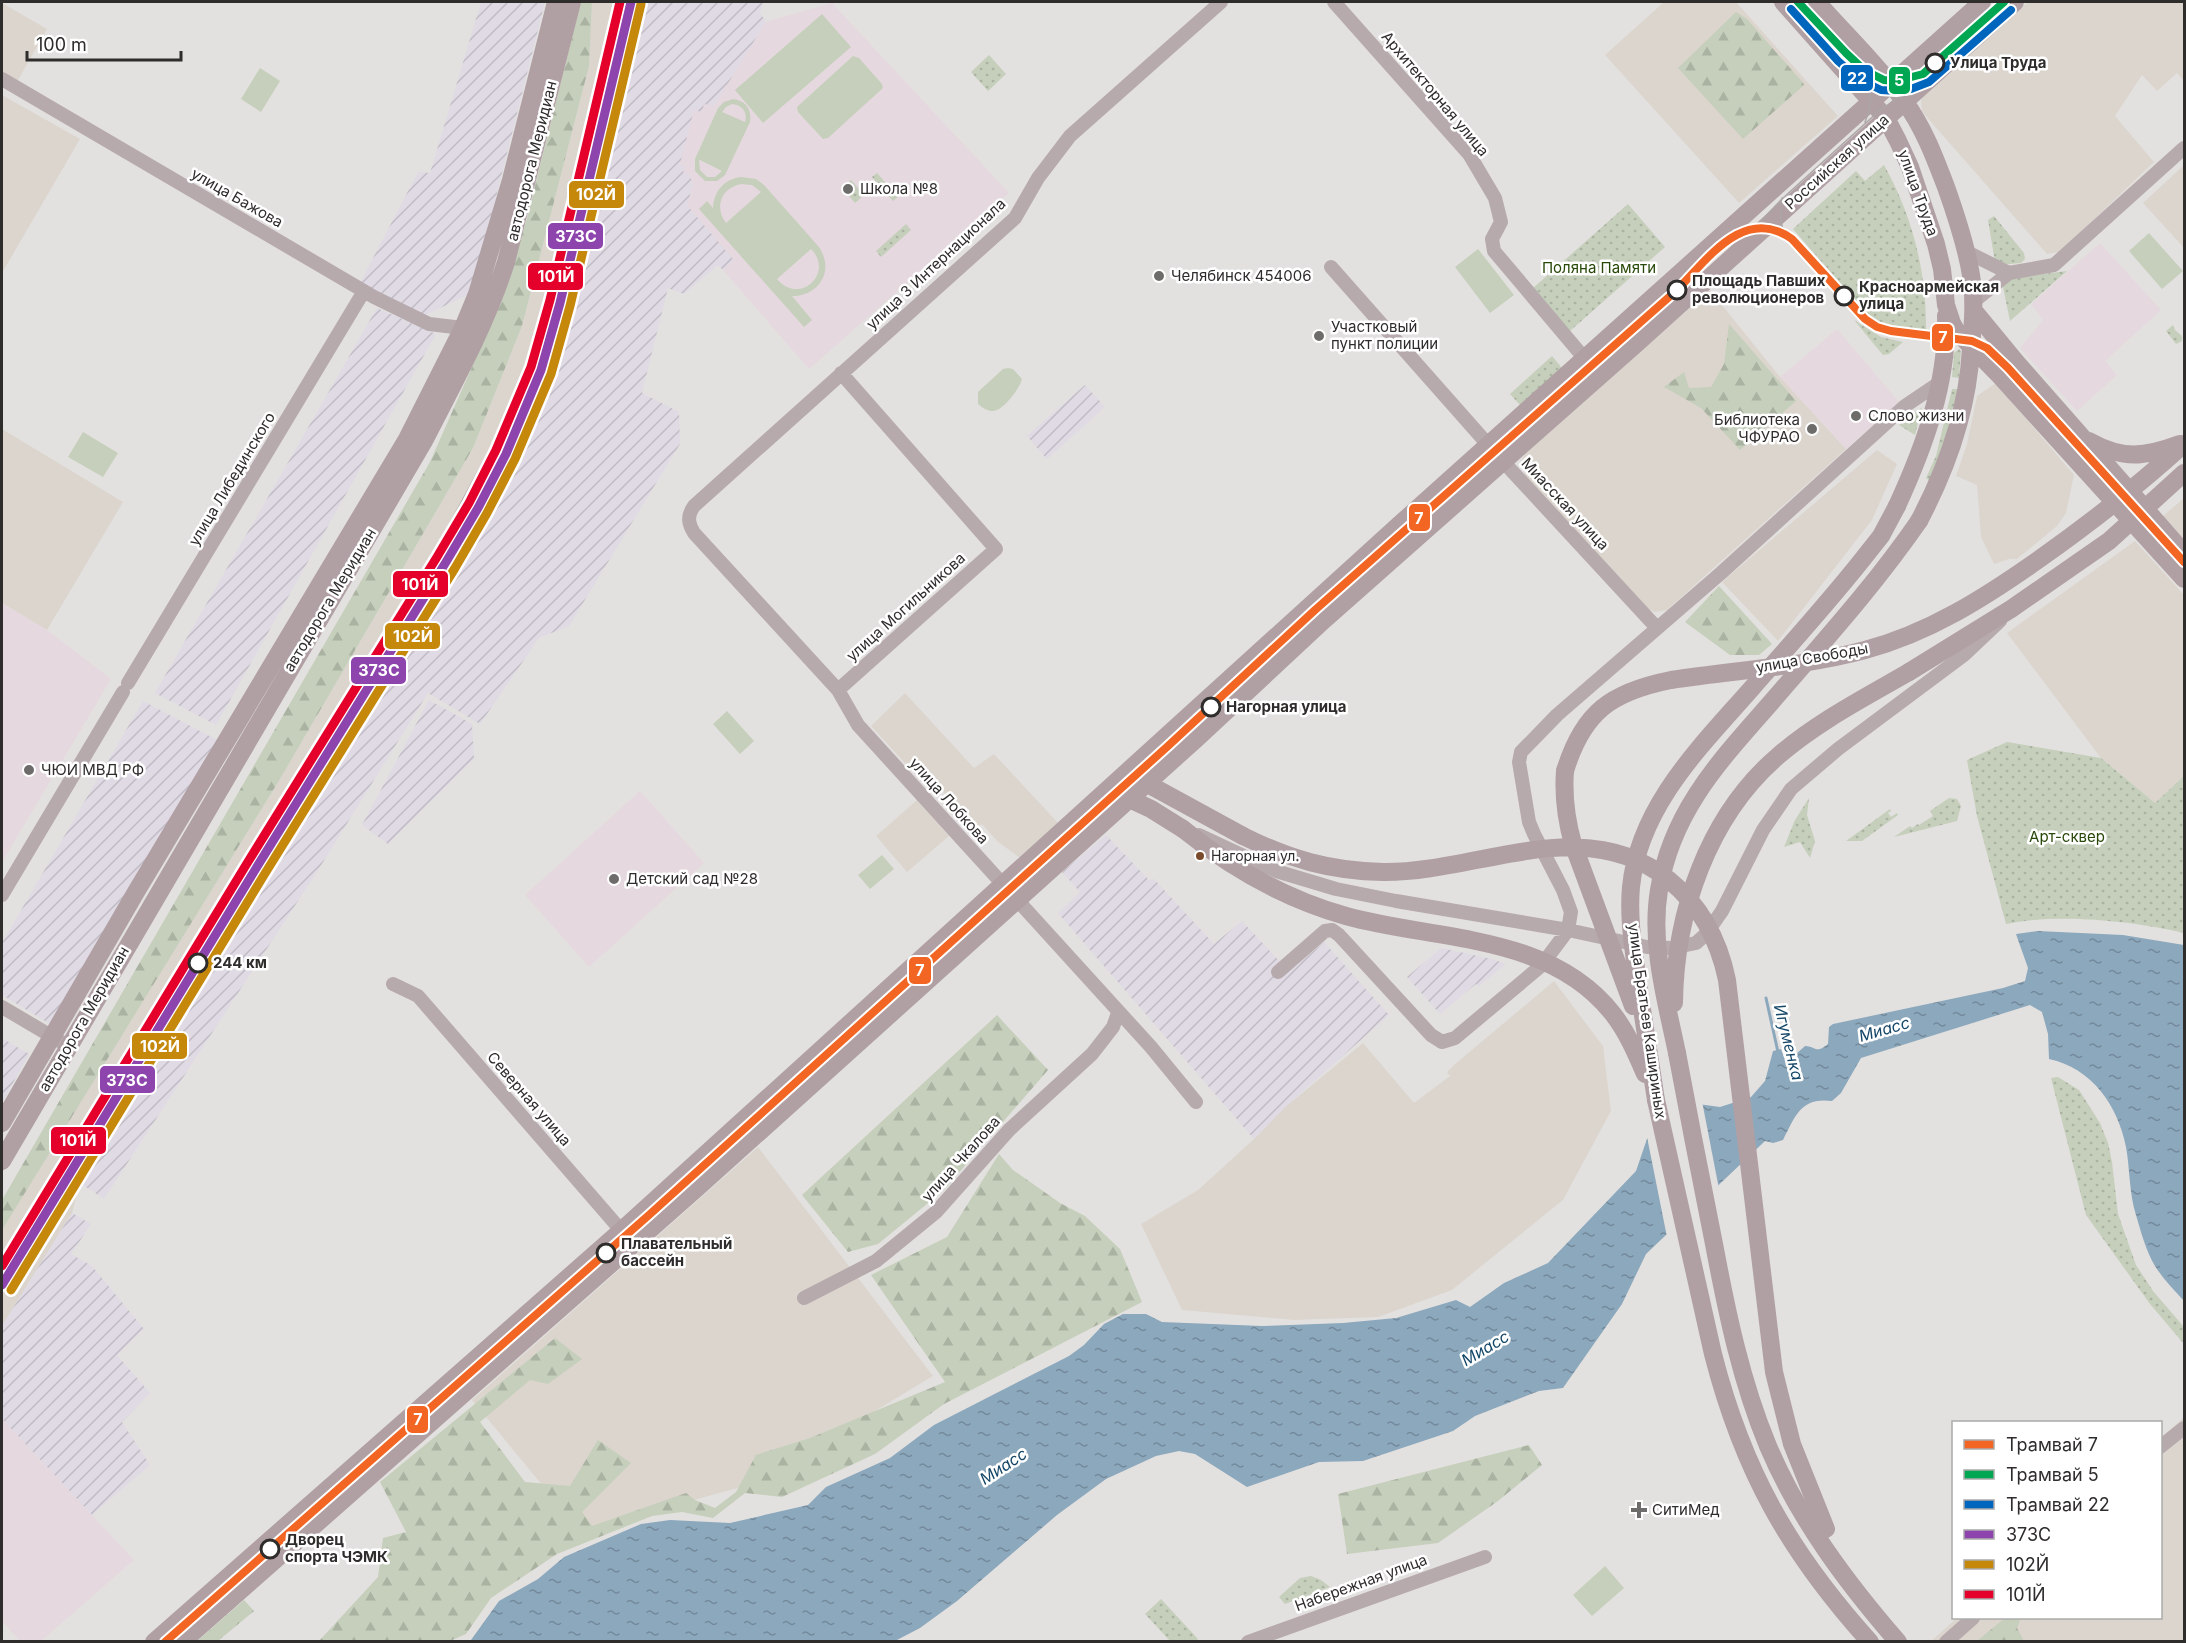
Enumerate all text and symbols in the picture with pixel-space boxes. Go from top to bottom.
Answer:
scale bar [27,24,182,62]
street label: Архитекторная улица [1378,27,1493,160]
text: 100 m [36,34,87,55]
marker: Улица Труда [1925,53,1945,73]
place label: Улица Труда [1950,53,2046,72]
line badge: 22 [1840,64,1874,92]
line badge: 5 [1888,66,1911,95]
text: 22 [1847,68,1867,88]
text: 5 [1894,70,1904,90]
street label: автодорога Меридиан [502,79,561,243]
street label: Российская улица [1781,110,1893,213]
street label: улица Труда [1894,147,1943,238]
street label: улица Бажова [188,164,286,231]
place label: Школа №8 [860,179,938,198]
line badge: 102Й [568,180,625,209]
marker: Школа №8 [841,182,855,196]
text: 102Й [576,184,616,204]
street label: улица 3 Интернационала [862,194,1009,333]
line badge: 373C [547,222,604,250]
text: 373C [555,226,597,246]
park label: Поляна Памяти [1542,258,1656,277]
line badge: 101Й [527,262,584,291]
text: 101Й [538,266,574,286]
place label: Челябинск 454006 [1171,266,1311,285]
marker: Челябинск 454006 [1152,269,1166,283]
place label: Площадь Павших революционеров [1692,271,1826,307]
place label: Красноармейская улица [1859,277,1999,313]
marker: Площадь Павших революционеров [1667,280,1687,300]
marker: Красноармейская улица [1834,286,1854,306]
place label: Участковый пункт полиции [1331,317,1438,353]
line badge: 7 [1931,323,1954,352]
text: 7 [1938,327,1948,347]
marker: Участковый пункт полиции [1312,329,1326,343]
place label: Слово жизни [1868,406,1964,425]
street label: улица Либединского [184,409,279,549]
marker: Слово жизни [1849,409,1863,423]
place label: Библиотека ЧФУРАО [1714,410,1800,446]
marker: Библиотека ЧФУРАО [1805,422,1819,436]
street label: Миасская улица [1518,453,1613,554]
line badge: 7 [1408,503,1431,532]
text: 7 [1414,508,1424,528]
street label: автодорога Меридиан [279,524,380,675]
street label: улица Могильникова [842,548,969,665]
line badge: 101Й [392,570,449,598]
text: 101Й [402,574,438,594]
line badge: 102Й [384,622,441,650]
text: 102Й [393,626,433,646]
street label: улица Свободы [1754,638,1870,677]
line badge: 373C [350,656,407,685]
text: 373C [358,660,400,680]
marker: Нагорная улица [1201,697,1221,717]
place label: Нагорная улица [1226,697,1347,716]
street label: улица Лобкова [906,754,993,848]
place label: ЧЮИ МВД РФ [41,760,144,779]
marker: ЧЮИ МВД РФ [22,763,36,777]
park label: Арт-сквер [2029,827,2105,846]
place label: Нагорная ул. [1211,847,1299,864]
marker: Нагорная ул. [1194,850,1206,862]
place label: Детский сад №28 [626,869,758,888]
marker: Детский сад №28 [607,872,621,886]
street label: улица Братьев Кашириных [1624,922,1671,1120]
street label: автодорога Меридиан [34,943,133,1095]
marker: 244 км [188,953,208,973]
place label: 244 км [213,953,267,972]
line badge: 7 [908,956,932,985]
text: 7 [915,960,925,980]
water label: Игуменка [1770,1002,1808,1082]
water label: Миасс [1856,1012,1912,1046]
line badge: 102Й [131,1032,188,1060]
text: 102Й [140,1036,180,1056]
street label: Северная улица [483,1048,575,1150]
line badge: 373C [99,1065,156,1094]
text: 373C [106,1070,148,1090]
street label: улица Чкалова [917,1112,1004,1205]
line badge: 101Й [50,1126,107,1155]
text: 101Й [60,1130,96,1150]
place label: Плавательный бассейн [621,1234,732,1270]
marker: Плавательный бассейн [596,1243,616,1263]
water label: Миасс [1458,1326,1512,1370]
line badge: 7 [406,1405,429,1434]
text: 7 [413,1409,423,1429]
legend [1952,1421,2162,1619]
text: Трамвай 7 [2006,1434,2098,1455]
water label: Миасс [976,1443,1030,1489]
text: Трамвай 5 [2006,1464,2099,1485]
text: Трамвай 22 [2006,1494,2110,1515]
place label: СитиМед [1652,1500,1720,1519]
marker: СитиМед [1630,1501,1648,1519]
text: 373C [2006,1524,2051,1545]
place label: Дворец спорта ЧЭМК [285,1530,388,1566]
marker: Дворец спорта ЧЭМК [260,1539,280,1559]
street label: Набережная улица [1292,1550,1430,1615]
text: 102Й [2006,1553,2049,1575]
text: 101Й [2006,1583,2046,1605]

